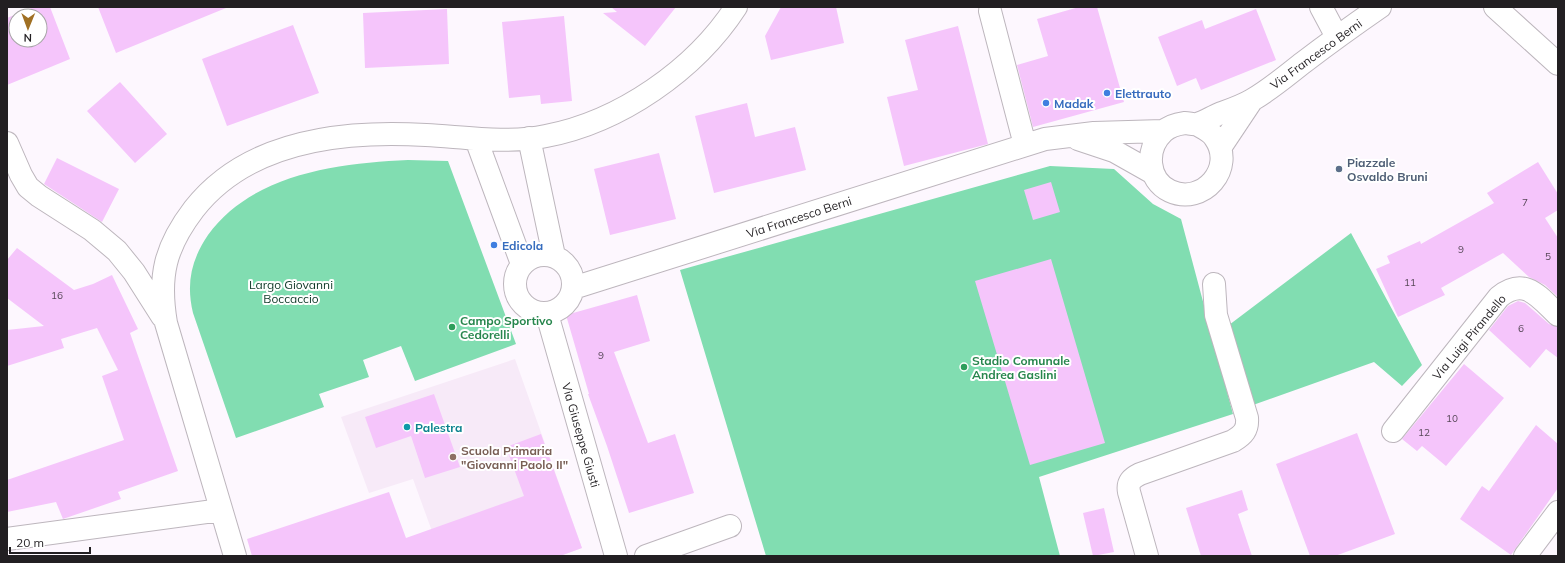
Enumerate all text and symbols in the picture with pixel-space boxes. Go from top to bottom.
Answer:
north arrow [8,8,48,48]
street label: Via Francesco Berni [1267,16,1365,92]
text: N [24,31,32,45]
place label: Elettrauto [1115,86,1171,101]
marker: Elettrauto [1102,88,1112,98]
place label: Madak [1054,96,1094,111]
marker: Madak [1041,98,1051,108]
place label: Piazzale Osvaldo Bruni [1347,155,1428,184]
marker: Piazzale Osvaldo Bruni [1334,164,1344,174]
street label: Via Francesco Berni [744,193,854,241]
house number: 7 [1522,196,1528,209]
place label: Edicola [502,238,543,253]
marker: Edicola [489,240,499,250]
house number: 9 [1458,243,1464,256]
house number: 5 [1545,250,1551,263]
house number: 11 [1404,276,1416,289]
park label: Largo Giovanni Boccaccio [249,277,333,306]
house number: 16 [51,289,63,302]
street label: Via Luigi Pirandello [1429,291,1509,383]
place label: Campo Sportivo Cedorelli [460,313,553,342]
marker: Campo Sportivo Cedorelli [447,322,457,332]
house number: 6 [1518,322,1524,335]
house number: 9 [598,349,604,362]
place label: Stadio Comunale Andrea Gaslini [972,353,1070,382]
marker: Stadio Comunale Andrea Gaslini [959,362,969,372]
street label: Via Giuseppe Giusti [559,381,603,489]
house number: 10 [1446,412,1458,425]
place label: Palestra [415,420,462,435]
marker: Palestra [402,422,412,432]
house number: 12 [1418,426,1430,439]
place label: Scuola Primaria "Giovanni Paolo II" [461,443,568,472]
marker: Scuola Primaria "Giovanni Paolo II" [448,452,458,462]
scale bar [10,529,90,555]
text: 20 m [16,535,44,550]

